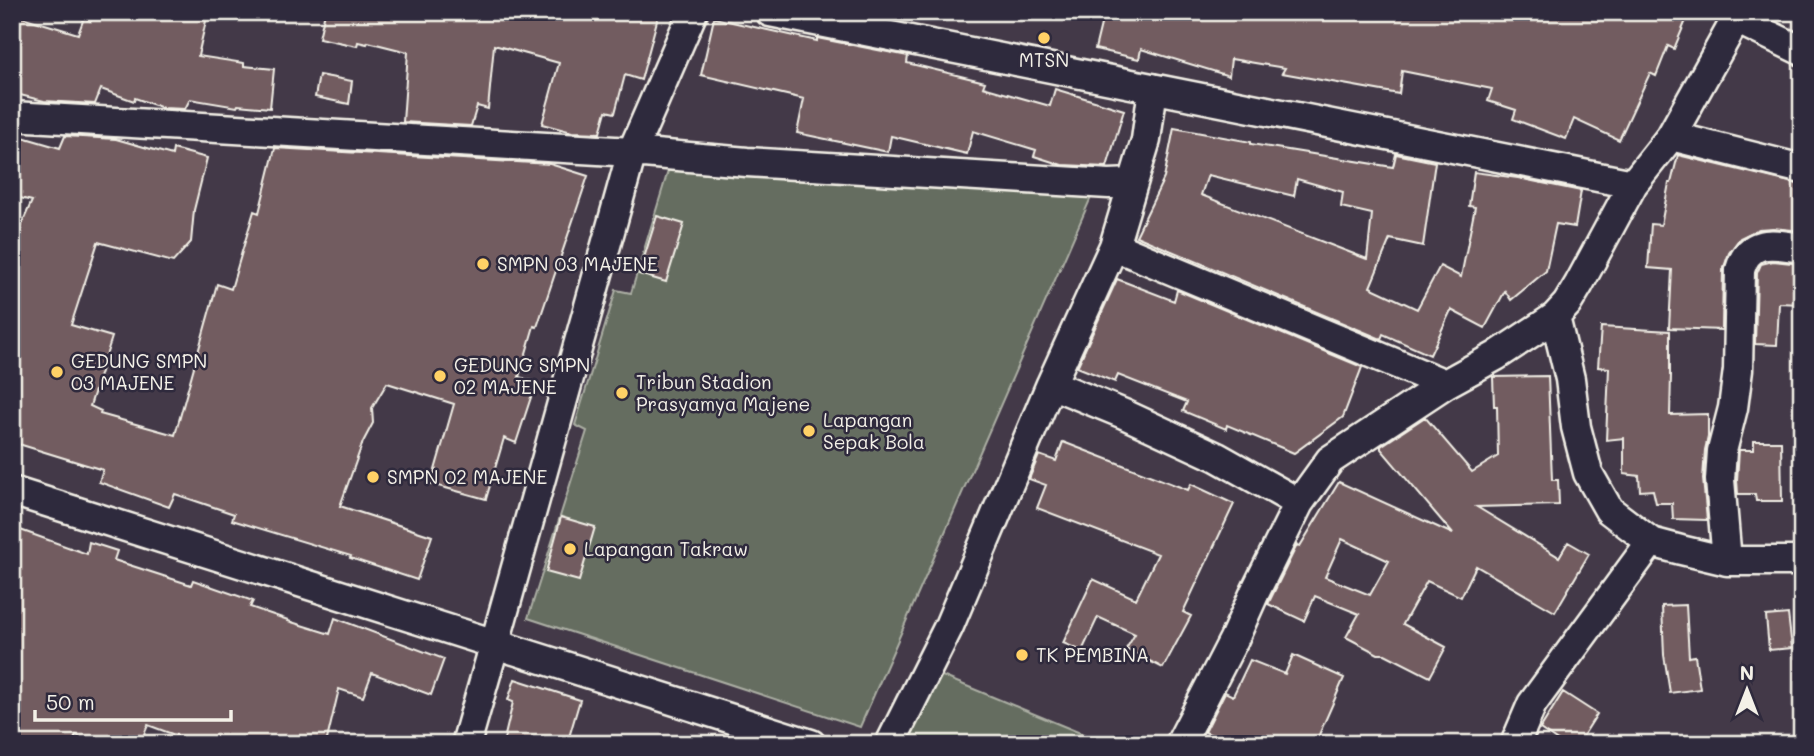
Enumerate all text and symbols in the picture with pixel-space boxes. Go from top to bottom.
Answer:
marker: MTSN [1036,30,1052,46]
place label: MTSN [1019,47,1069,72]
place label: SMPN 03 MAJENE [497,251,658,276]
marker: SMPN 03 MAJENE [475,256,491,272]
place label: GEDUNG SMPN 03 MAJENE [71,348,207,395]
place label: GEDUNG SMPN 02 MAJENE [454,352,590,399]
marker: GEDUNG SMPN 03 MAJENE [49,364,65,380]
marker: GEDUNG SMPN 02 MAJENE [432,368,448,384]
place label: Tribun Stadion Prasyamya Majene [636,369,810,416]
marker: Tribun Stadion Prasyamya Majene [614,385,630,401]
place label: Lapangan Sepak Bola [823,407,925,454]
marker: Lapangan Sepak Bola [801,423,817,439]
place label: SMPN 02 MAJENE [387,464,548,489]
marker: SMPN 02 MAJENE [365,469,381,485]
place label: Lapangan Takraw [584,536,748,561]
marker: Lapangan Takraw [562,541,578,557]
place label: TK PEMBINA [1036,642,1149,667]
marker: TK PEMBINA [1014,647,1030,663]
north arrow [1713,654,1783,724]
text: N [1740,660,1754,685]
scale bar [35,679,231,723]
text: 50 m [46,688,95,715]

